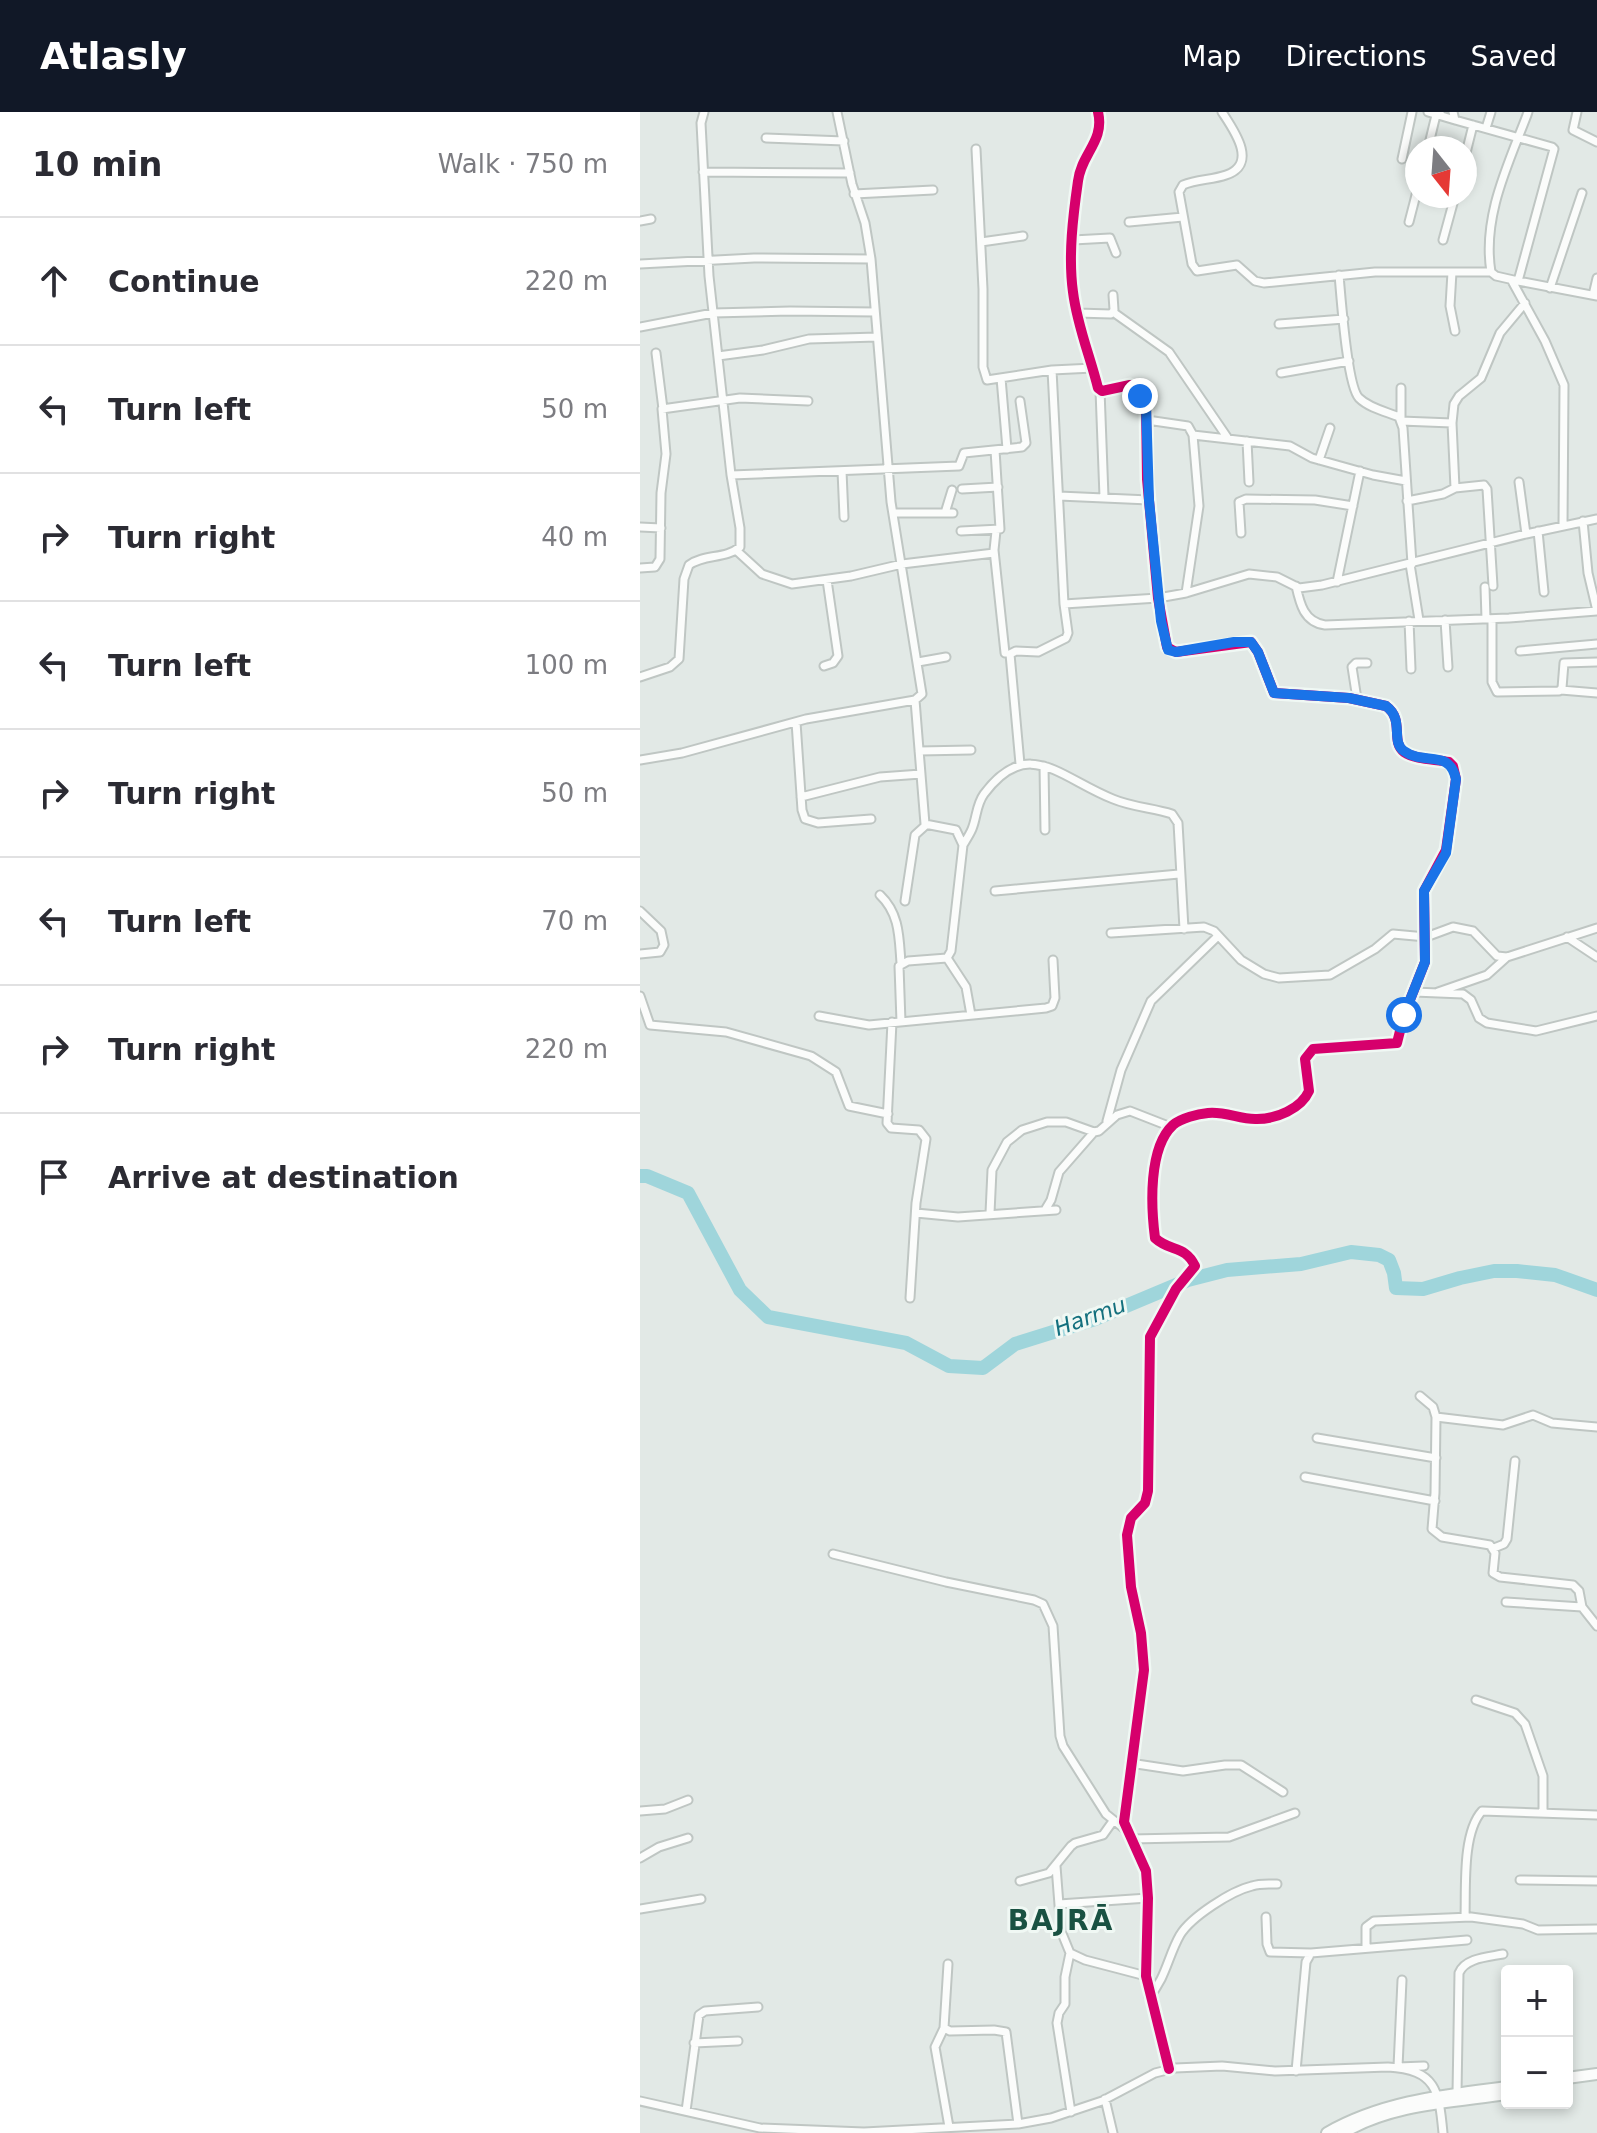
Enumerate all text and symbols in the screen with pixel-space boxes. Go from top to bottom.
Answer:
text: Atlasly [40,34,187,78]
text: Map [1182,40,1241,73]
text: Directions [1285,40,1426,73]
text: Saved [1470,40,1557,73]
north arrow [1405,136,1477,208]
text: 10 min [32,144,162,184]
text: Walk · 750 m [438,149,608,179]
icon: ahead [32,259,76,303]
text: Continue [108,264,260,299]
text: 220 m [525,266,608,296]
route end [1122,378,1158,414]
icon: left [32,387,76,431]
text: Turn left [108,392,251,427]
text: 50 m [541,394,608,424]
icon: right [32,515,76,559]
text: Turn right [108,520,275,555]
text: 40 m [541,522,608,552]
icon: left [32,643,76,687]
text: Turn left [108,648,251,683]
text: 100 m [525,650,608,680]
icon: right [32,771,76,815]
text: Turn right [108,776,275,811]
text: 50 m [541,778,608,808]
icon: left [32,899,76,943]
text: Turn left [108,904,251,939]
text: 70 m [541,906,608,936]
route start [1386,997,1422,1033]
icon: right [32,1027,76,1071]
text: Turn right [108,1032,275,1067]
text: 220 m [525,1034,608,1064]
icon: arrive [32,1155,76,1199]
text: Arrive at destination [108,1160,459,1195]
water label: Harmu [1051,1292,1129,1341]
district label: BAJRĀ [1008,1904,1114,1937]
map controls [1501,1965,1573,2109]
button: + [1501,1965,1573,2037]
button: − [1501,2037,1573,2109]

